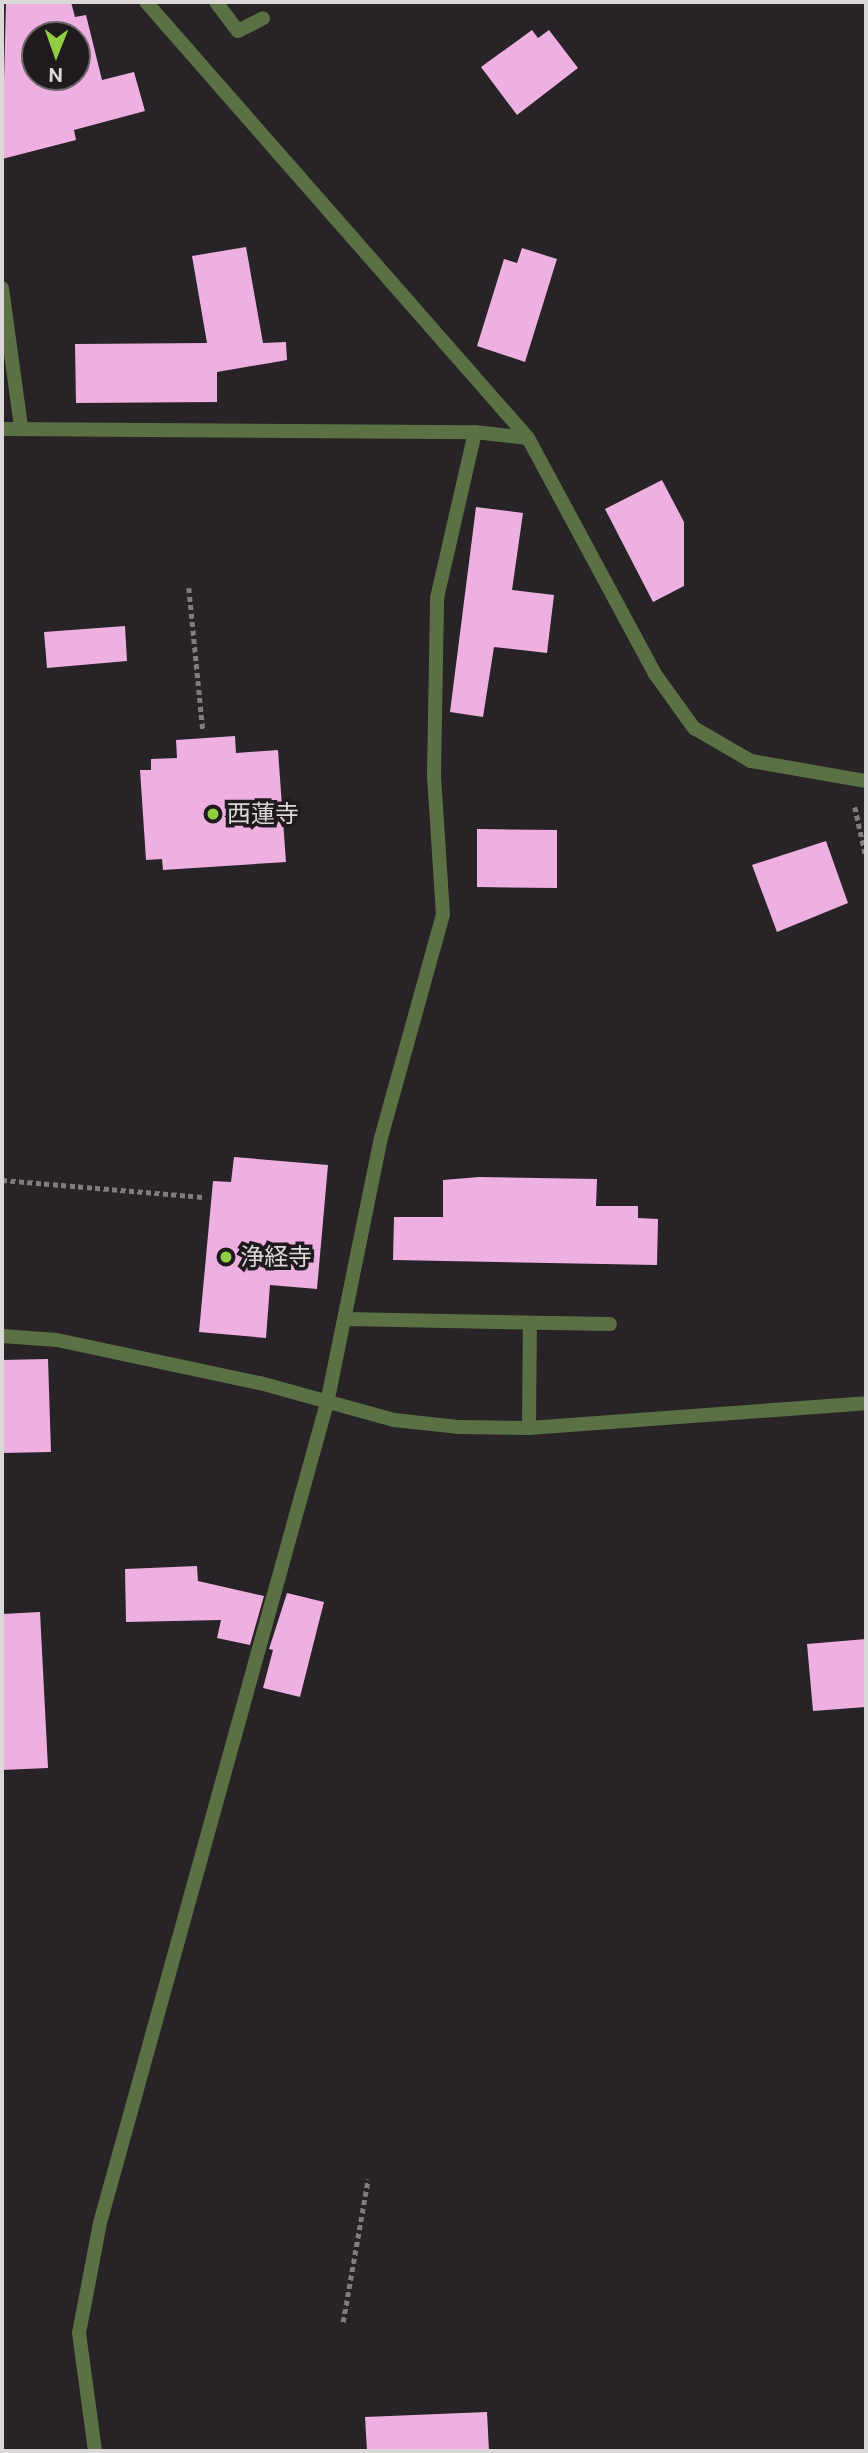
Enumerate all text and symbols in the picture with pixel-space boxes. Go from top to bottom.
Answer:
north arrow [21,21,91,91]
text: N [48,64,63,86]
place label: 西蓮寺 [227,800,299,828]
marker: 西蓮寺 [205,806,221,822]
place label: 浄経寺 [240,1243,312,1271]
marker: 浄経寺 [218,1249,234,1265]

